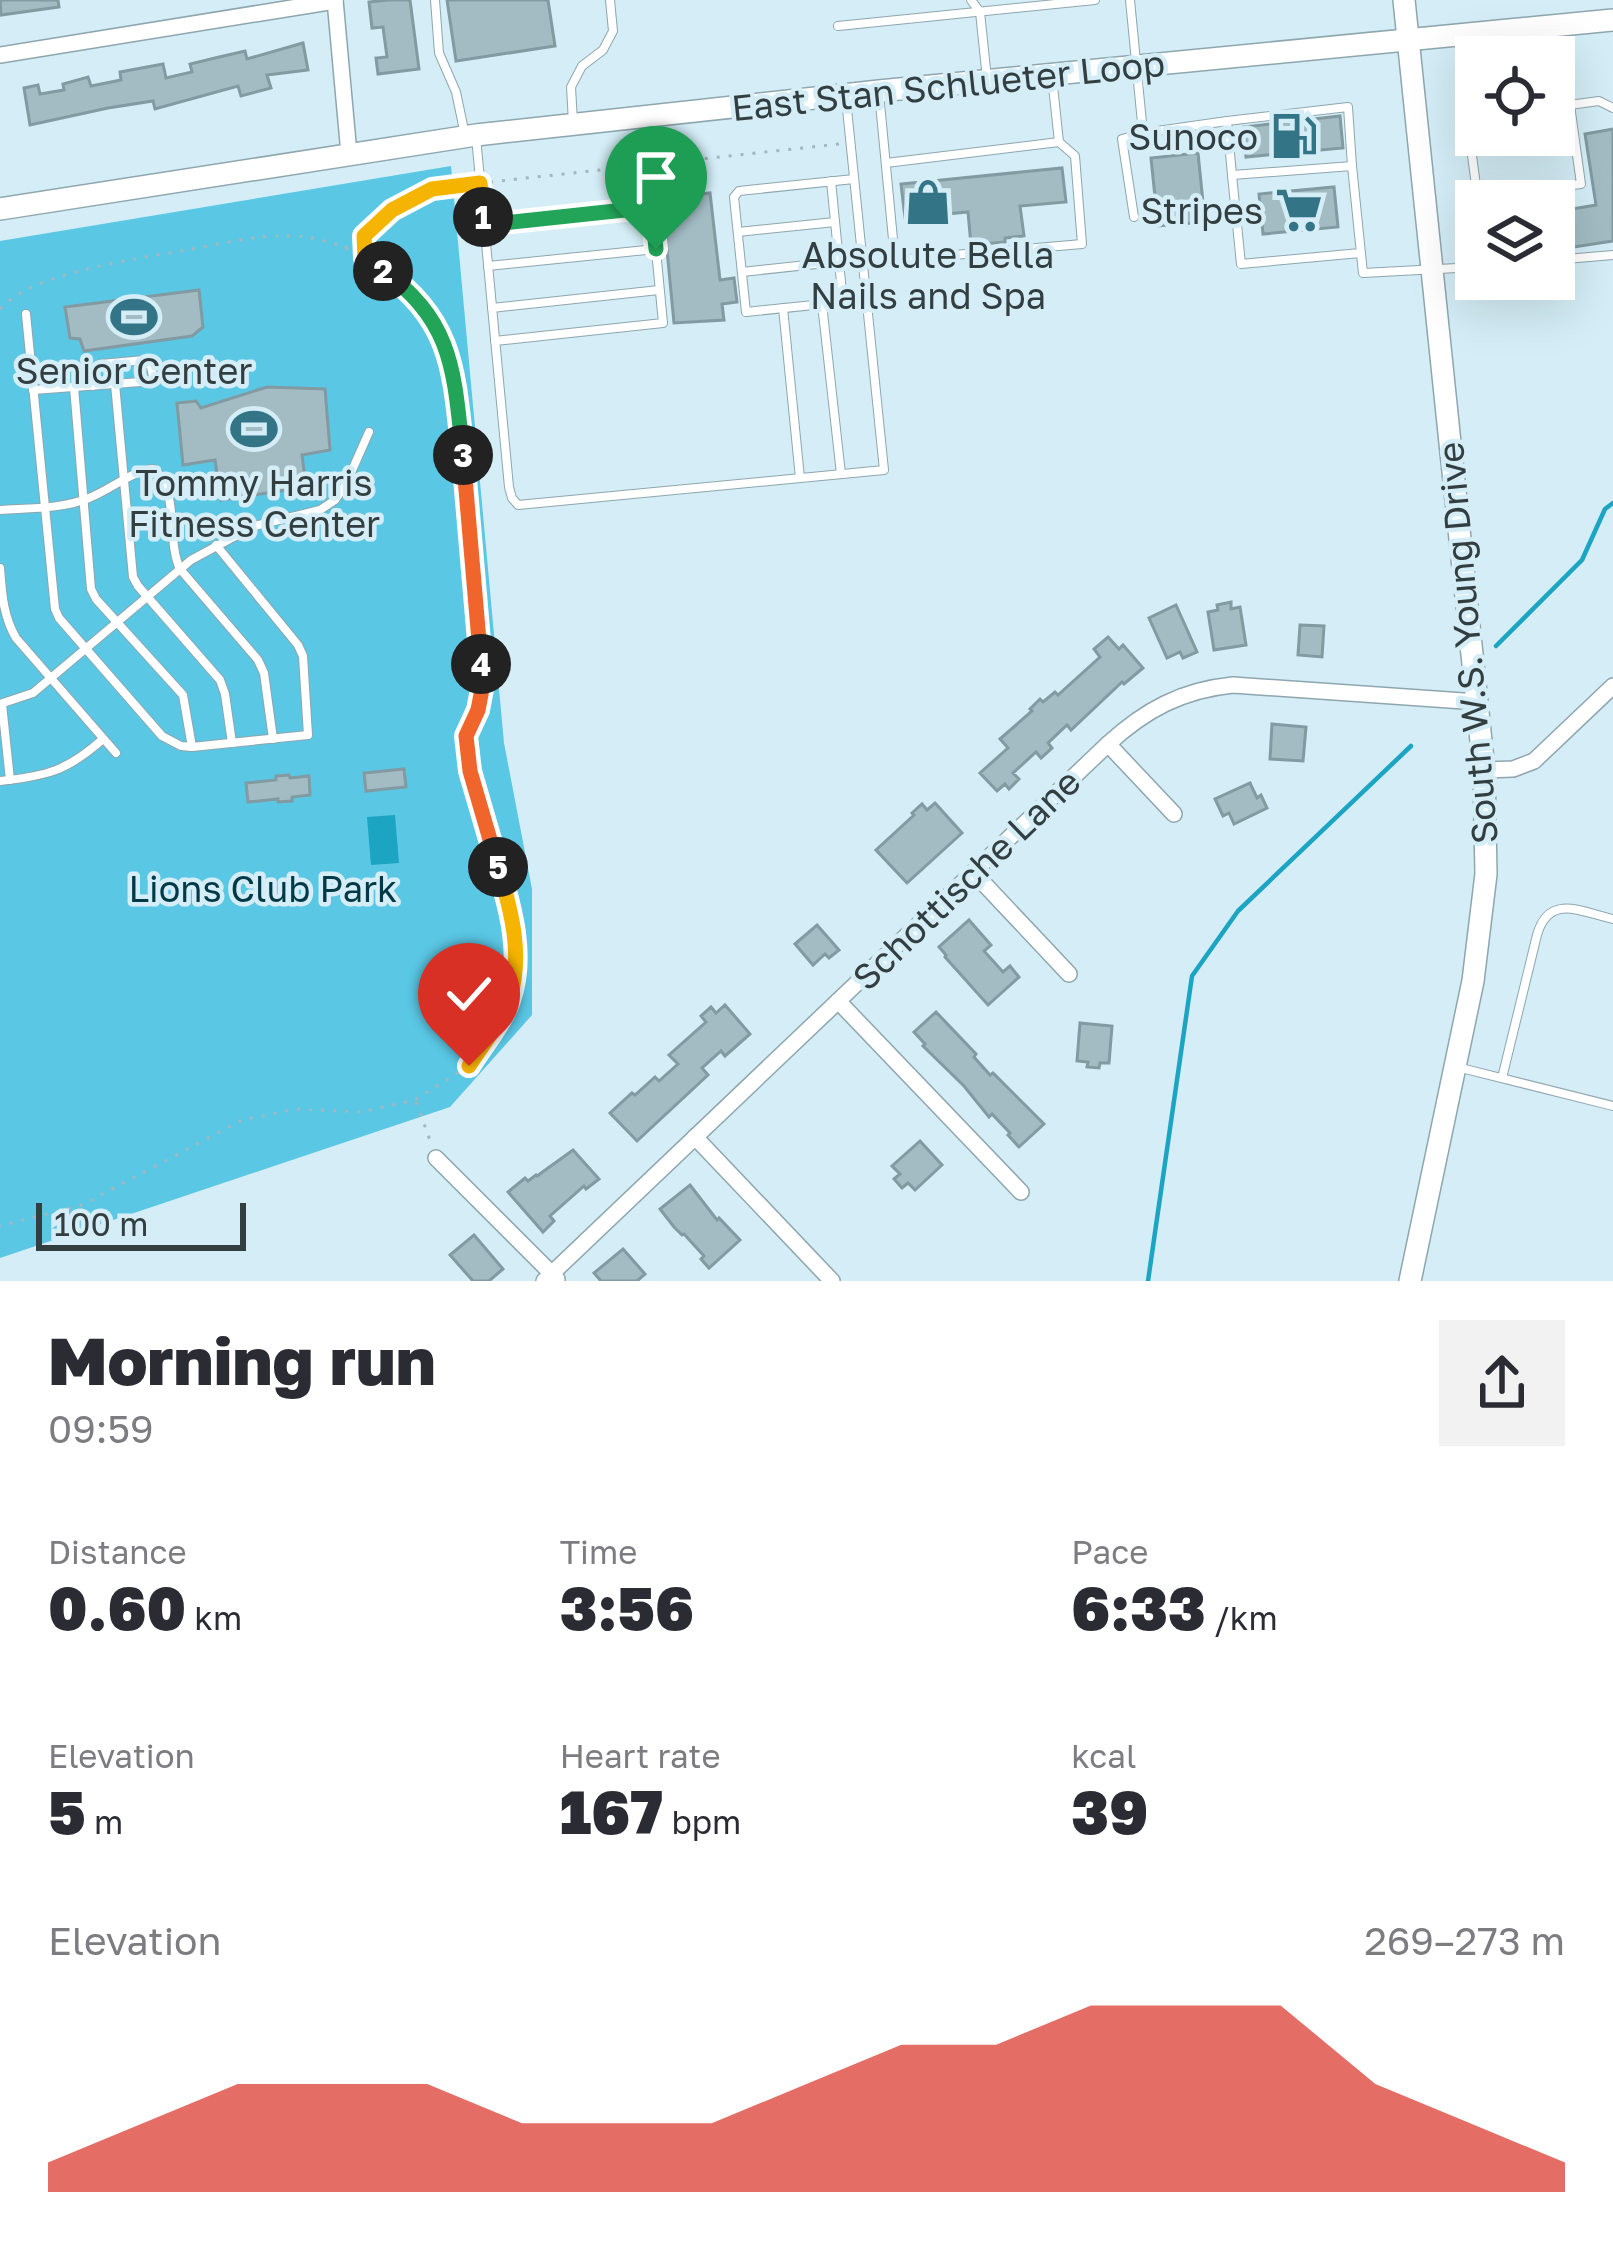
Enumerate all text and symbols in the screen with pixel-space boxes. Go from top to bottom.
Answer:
map controls [1455,36,1575,300]
button: locate [1455,36,1575,156]
street label: East Stan Schlueter Loop [729,41,1167,129]
fuel station icon: Sunoco [1269,111,1319,161]
place label: Sunoco [1128,115,1258,158]
pin [605,126,707,249]
icon: arrive [623,144,689,210]
shop icon: Absolute Bella Nails and Spa [903,177,953,227]
button: layers [1455,180,1575,300]
supermarket icon: Stripes [1274,185,1324,235]
pin: 1 [453,187,513,247]
place label: Stripes [1140,189,1263,232]
text: 1 [475,197,492,236]
place label: Absolute Bella Nails and Spa [802,233,1054,317]
pin: 2 [353,241,413,301]
text: 2 [373,251,393,290]
sports icon: Senior Center [109,292,159,342]
place label: Senior Center [16,349,252,392]
sports icon: Tommy Harris Fitness Center [229,404,279,454]
pin: 3 [433,425,493,485]
text: 3 [453,435,473,474]
street label: South W.S. Young Drive [1428,440,1506,846]
place label: Tommy Harris Fitness Center [128,461,380,545]
pin: 4 [451,634,511,694]
text: 4 [471,644,491,683]
street label: Schottische Lane [843,760,1089,998]
pin: 5 [468,837,528,897]
text: 5 [488,847,508,886]
park label: Lions Club Park [129,867,397,910]
pin [418,943,520,1066]
icon: check [436,961,502,1027]
scale bar [36,1197,246,1250]
text: 100 m [54,1204,148,1243]
text: Morning run [48,1320,436,1400]
button: share [1439,1320,1565,1446]
text: 09:59 [48,1405,154,1452]
text: Distance [48,1532,187,1571]
text: Time [560,1532,637,1571]
text: Pace [1071,1532,1148,1571]
text: 0.60 [48,1571,186,1643]
text: 3:56 [560,1571,694,1643]
text: 6:33 [1071,1571,1206,1643]
text: km [186,1598,242,1637]
text: /km [1206,1598,1278,1637]
text: Elevation [48,1736,195,1775]
text: Heart rate [560,1736,721,1775]
text: kcal [1071,1736,1137,1775]
text: 5 [48,1775,86,1847]
text: 167 [560,1775,663,1847]
text: 39 [1071,1775,1148,1847]
text: m [86,1802,123,1841]
text: bpm [663,1802,741,1841]
text: Elevation [48,1917,221,1964]
text: 269–273 m [1364,1917,1565,1964]

